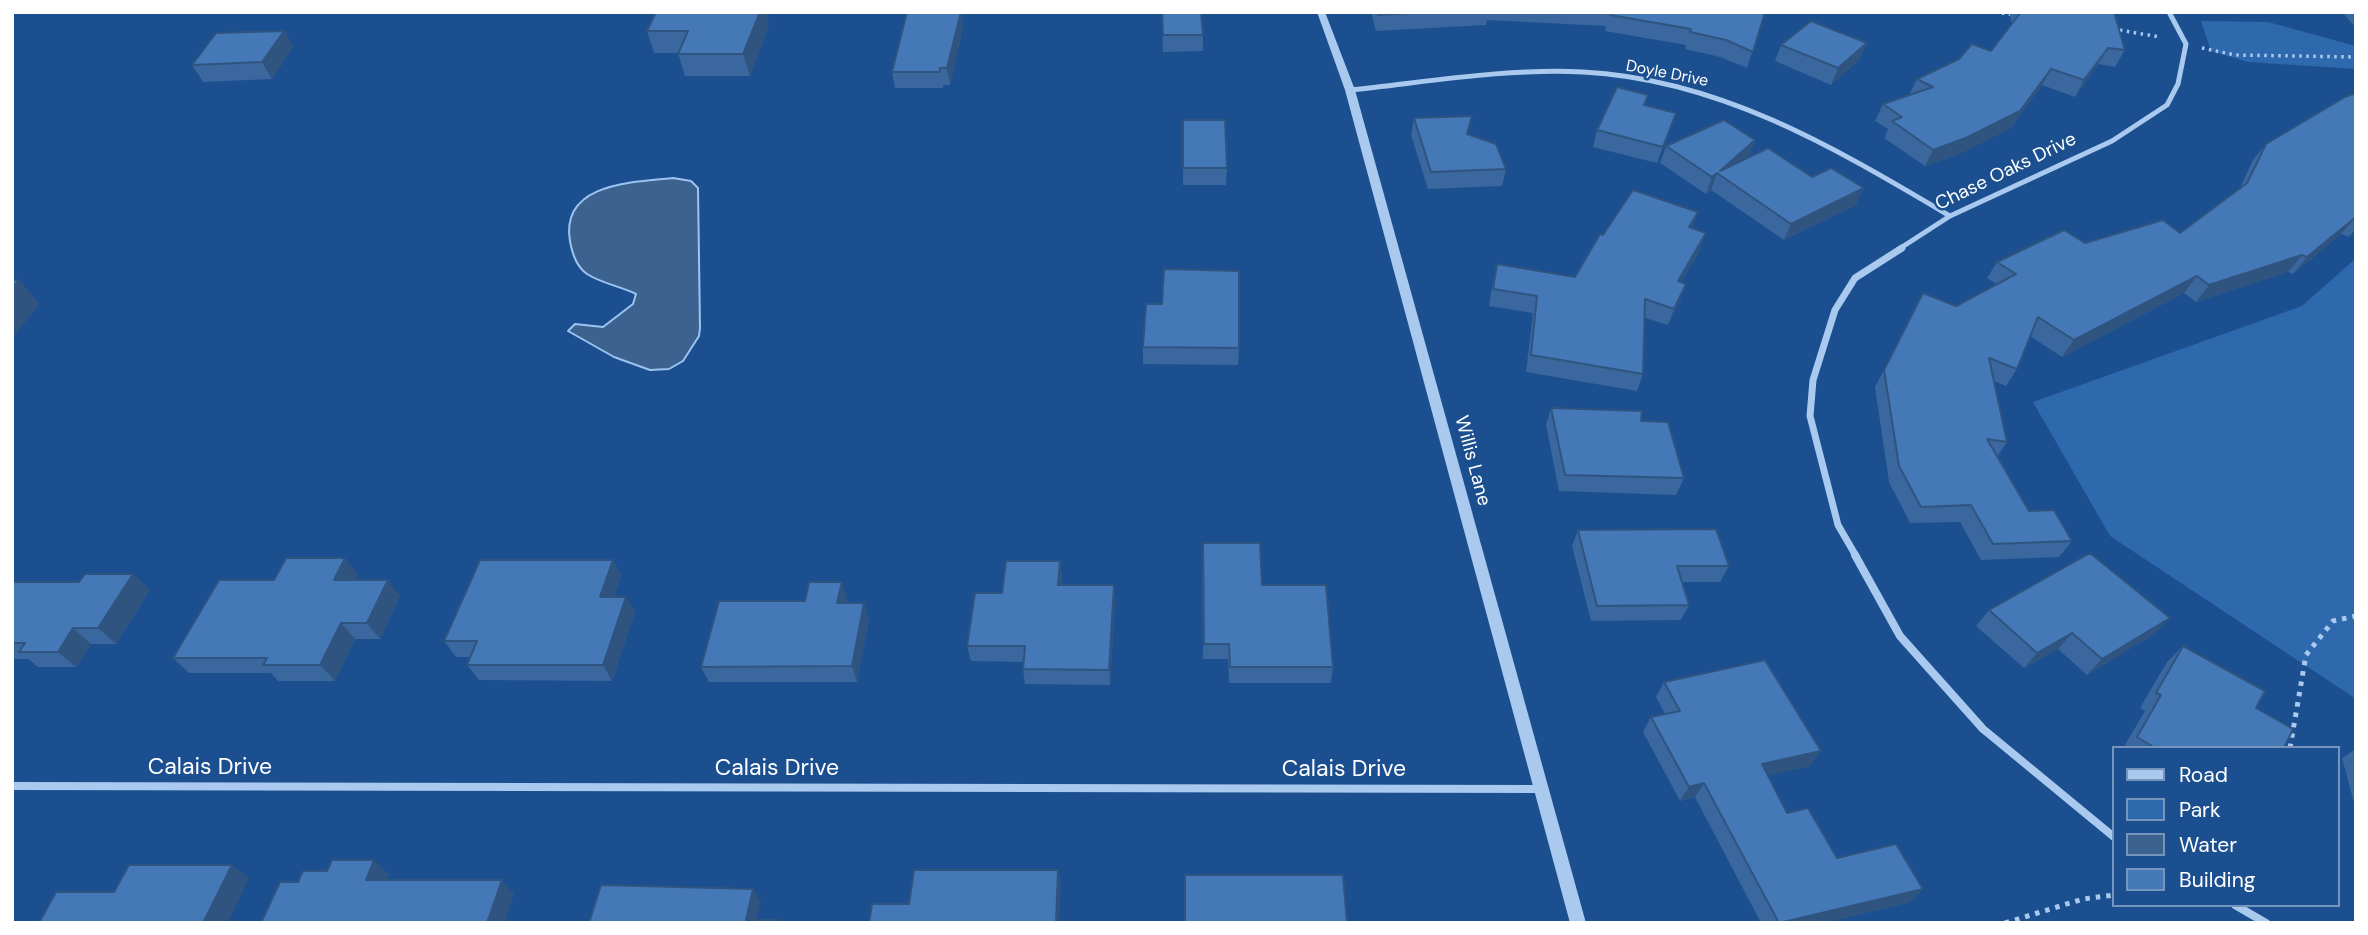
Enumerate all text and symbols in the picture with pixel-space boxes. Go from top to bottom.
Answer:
street label: Doyle Drive [1624,57,1710,91]
street label: Chase Oaks Drive [1932,128,2080,216]
street label: Willis Lane [1449,413,1495,509]
legend [2112,746,2340,907]
street label: Calais Drive [148,754,272,782]
street label: Calais Drive [715,755,839,783]
street label: Calais Drive [1282,756,1406,784]
text: Road [2179,761,2228,789]
text: Park [2179,796,2220,824]
text: Water [2179,831,2237,859]
text: Building [2179,866,2255,894]

